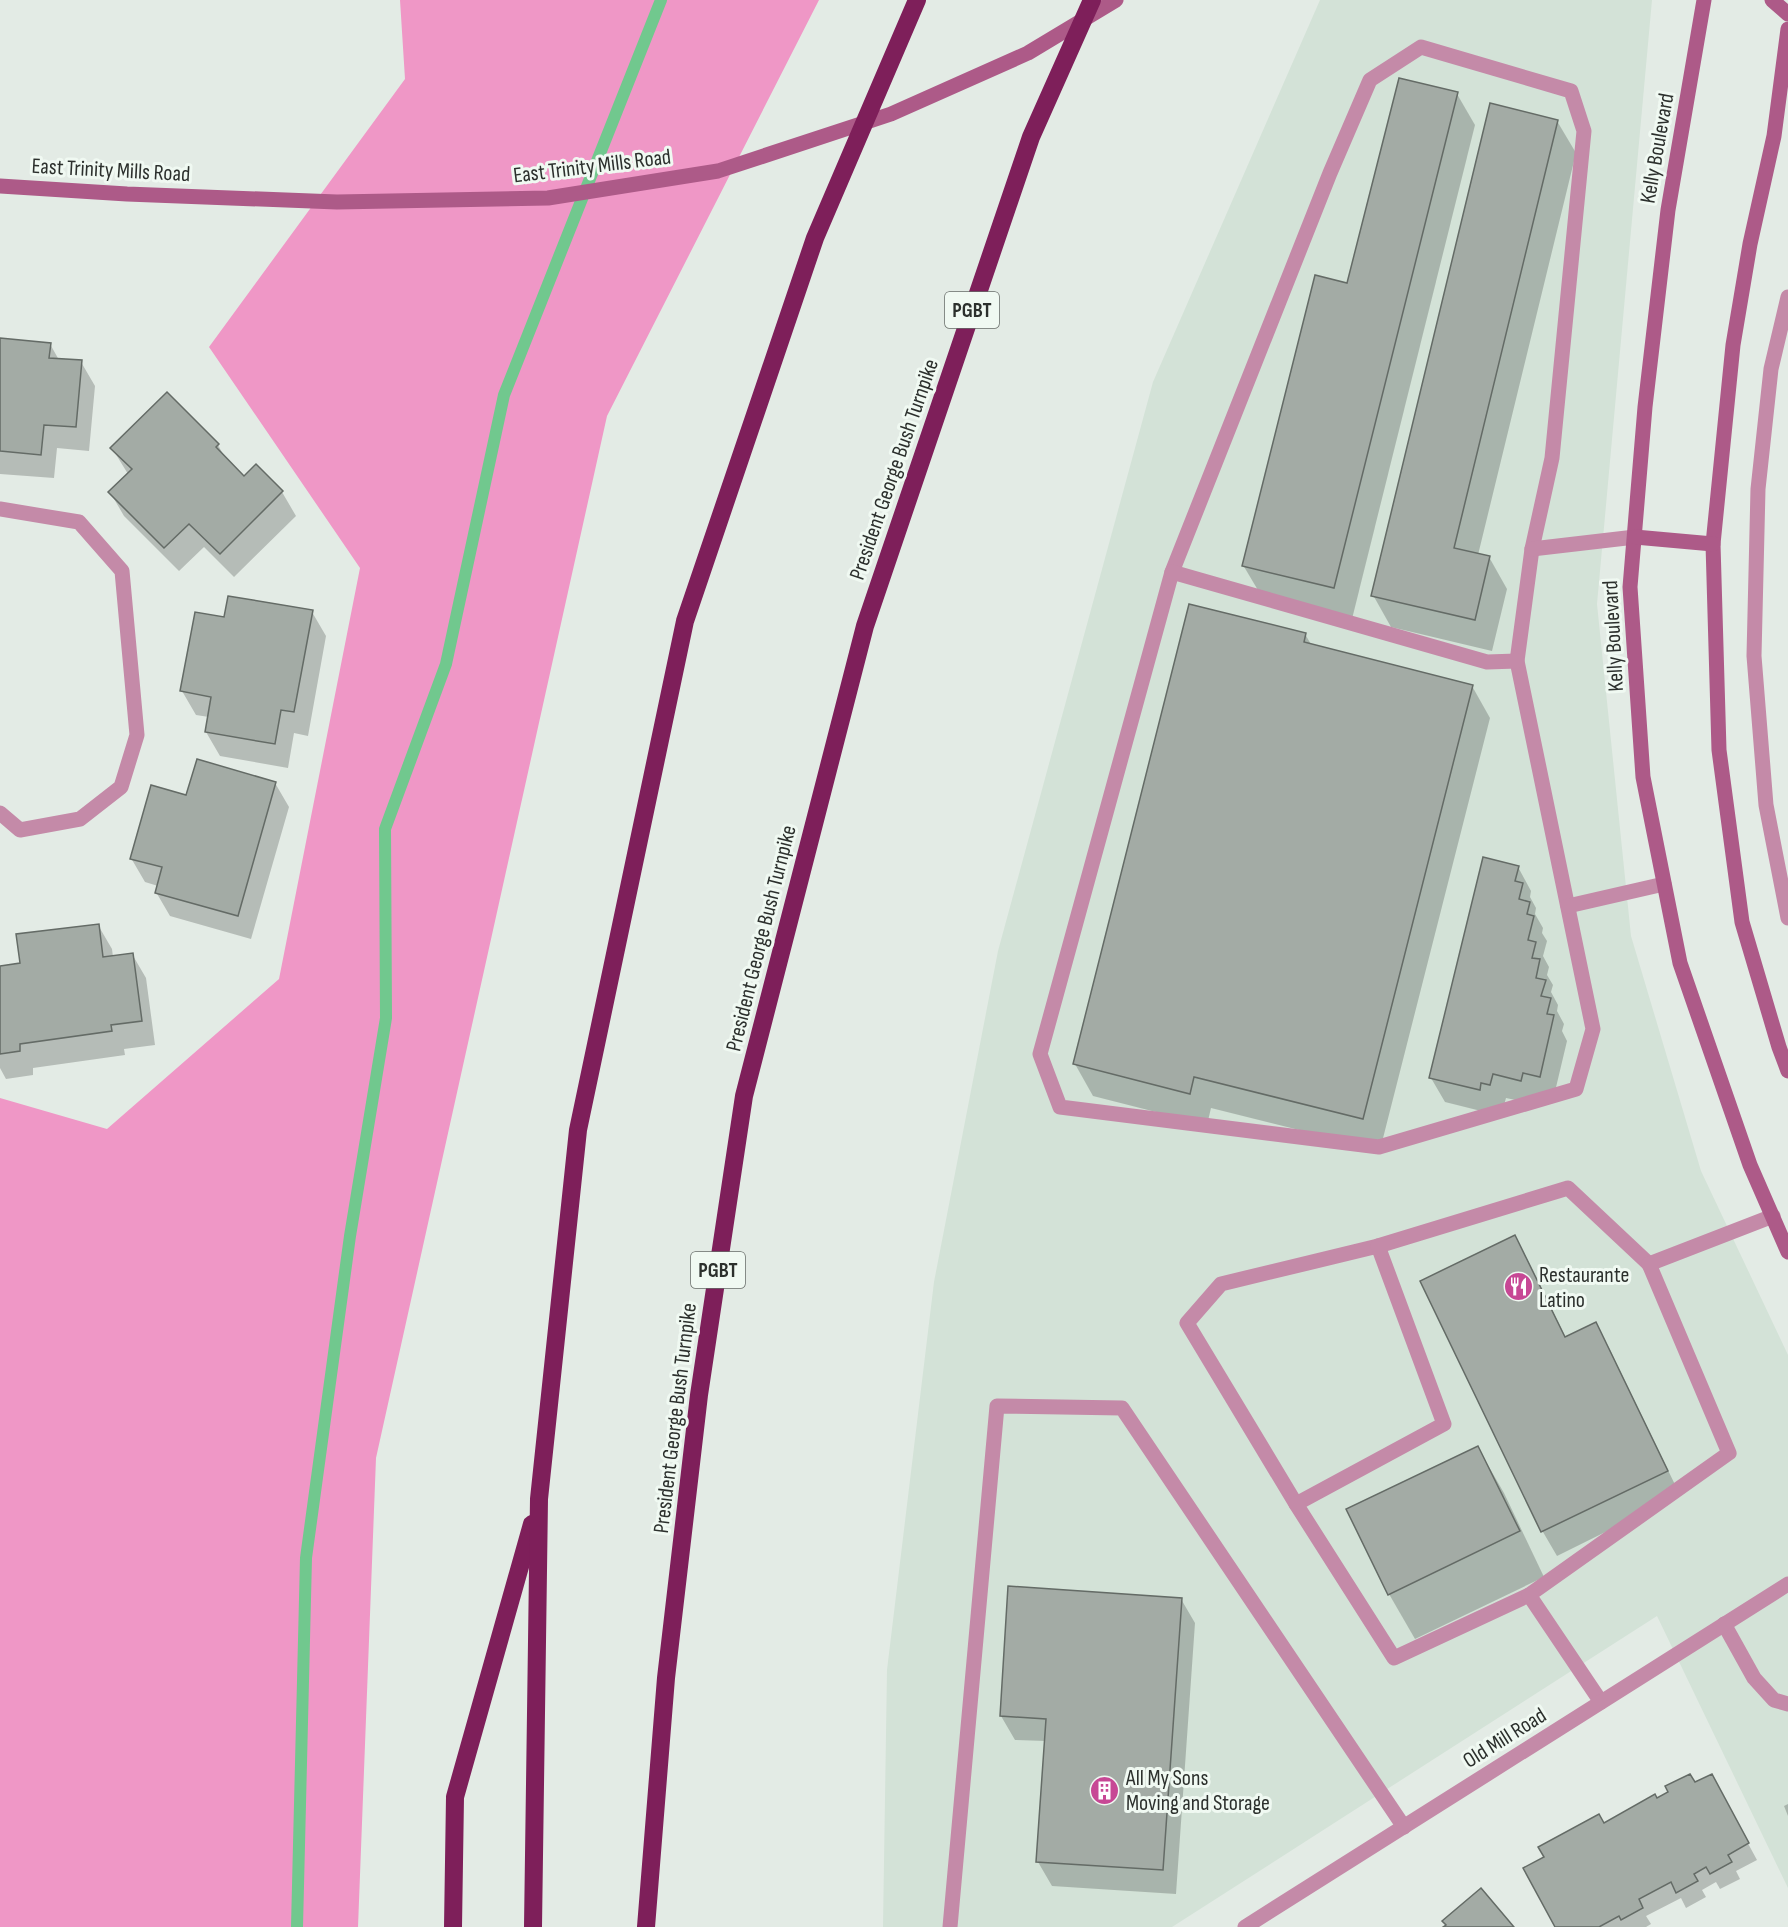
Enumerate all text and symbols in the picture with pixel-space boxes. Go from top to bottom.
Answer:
street label: Kelly Boulevard [1635,91,1680,205]
street label: East Trinity Mills Road [512,143,673,190]
street label: East Trinity Mills Road [31,153,191,188]
road number: PGBT [945,292,999,328]
street label: President George Bush Turnpike [844,356,945,583]
street label: Kelly Boulevard [1597,580,1630,692]
street label: President George Bush Turnpike [720,823,803,1054]
road number: PGBT [691,1252,745,1288]
place label: Restaurante Latino [1539,1262,1629,1314]
restaurant icon: Restaurante Latino [1502,1271,1534,1303]
street label: President George Bush Turnpike [648,1302,703,1535]
street label: Old Mill Road [1458,1702,1551,1774]
place label: All My Sons Moving and Storage [1125,1765,1270,1817]
building icon: All My Sons Moving and Storage [1089,1774,1121,1806]

